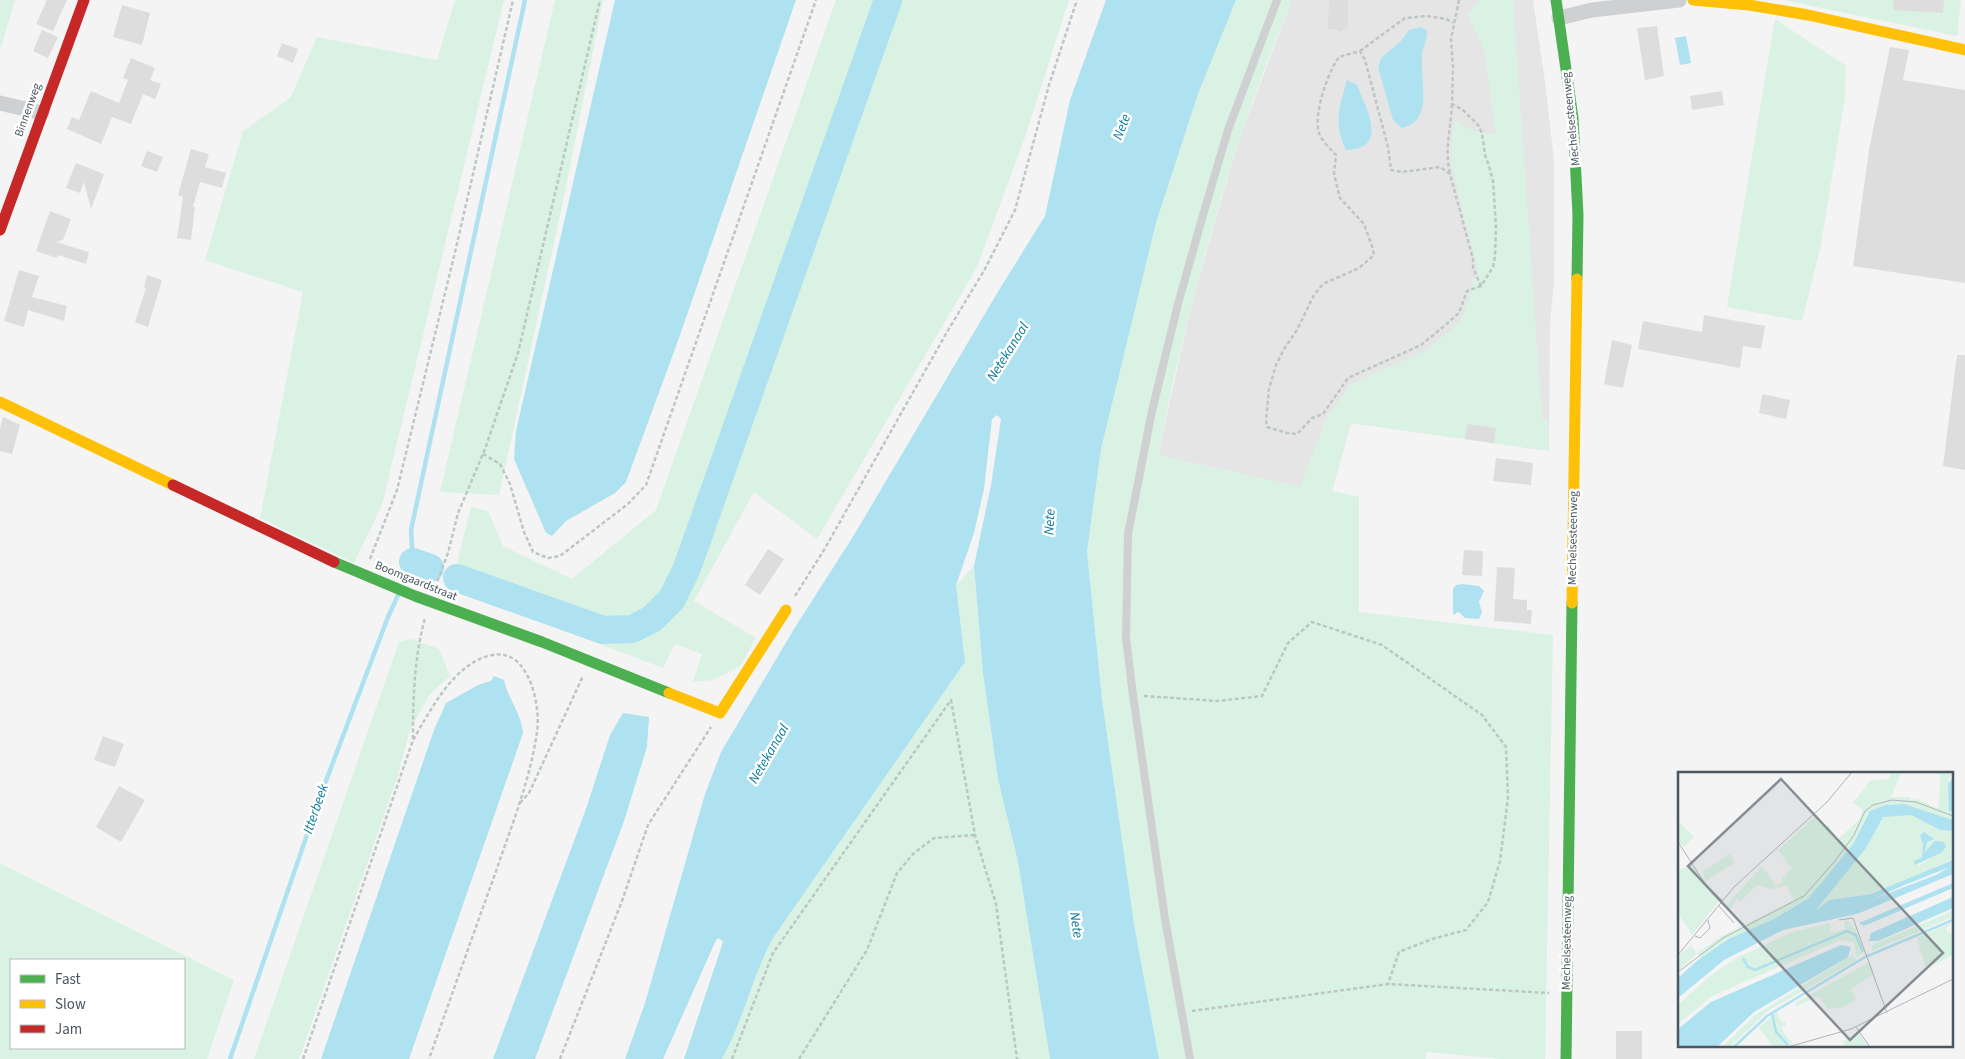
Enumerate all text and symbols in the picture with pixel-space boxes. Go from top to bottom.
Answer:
street label: Mechelsesteenweg [1558,71,1584,167]
street label: Binnenweg [10,81,46,139]
water label: Nete [1108,111,1136,143]
water label: Netekanaal [982,318,1034,385]
street label: Mechelsesteenweg [1564,491,1582,585]
water label: Nete [1039,508,1061,536]
street label: Boomgaardstraat [372,557,460,605]
water label: Netekanaal [744,720,794,788]
inset map [1678,772,1952,1046]
water label: Itterbeek [298,781,334,837]
street label: Mechelsesteenweg [1558,896,1576,990]
water label: Nete [1064,910,1088,940]
legend [10,959,185,1049]
text: Fast [55,969,81,990]
text: Slow [55,994,86,1015]
text: Jam [55,1019,82,1040]

